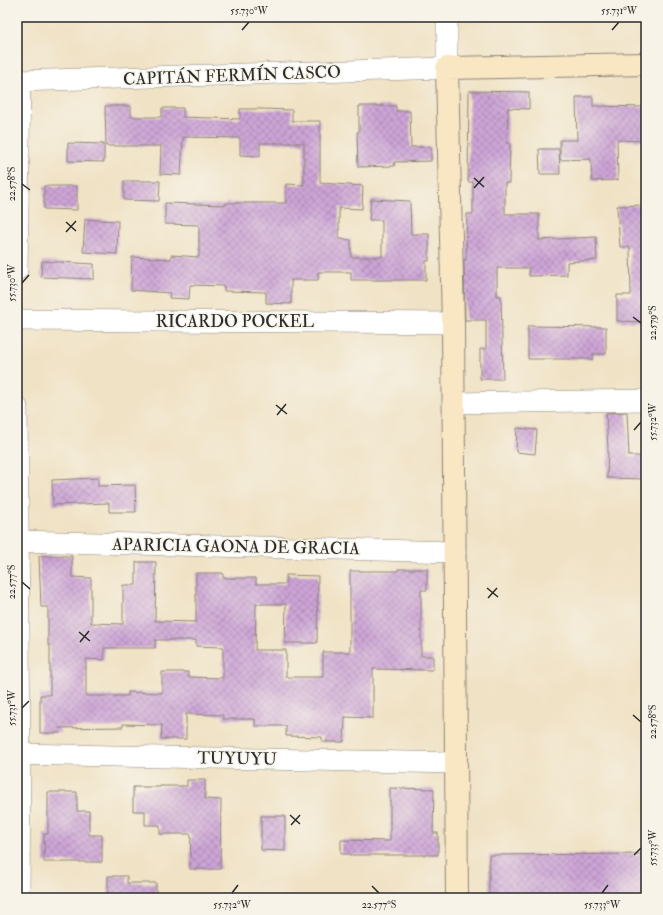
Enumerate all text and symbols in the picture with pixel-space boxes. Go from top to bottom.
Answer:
text: 55.730°W [230,5,269,17]
text: 55.731°W [601,5,638,17]
street label: CAPITÁN FERMÍN CASCO [123,60,341,90]
text: 22.578°S [6,167,18,201]
text: 55.730°W [6,263,18,302]
text: 22.579°S [647,305,659,341]
street label: RICARDO POCKEL [156,311,315,332]
text: 55.732°W [647,402,659,441]
street label: APARICIA GAONA DE GRACIA [111,534,360,559]
text: 22.577°S [6,565,18,599]
text: 55.731°W [6,689,18,726]
text: 22.578°S [647,705,659,739]
street label: TUYUYU [197,747,277,770]
text: 55.733°W [647,829,659,866]
text: 55.732°W [213,899,252,911]
text: 22.577°S [362,899,396,911]
text: 55.733°W [584,899,621,911]

